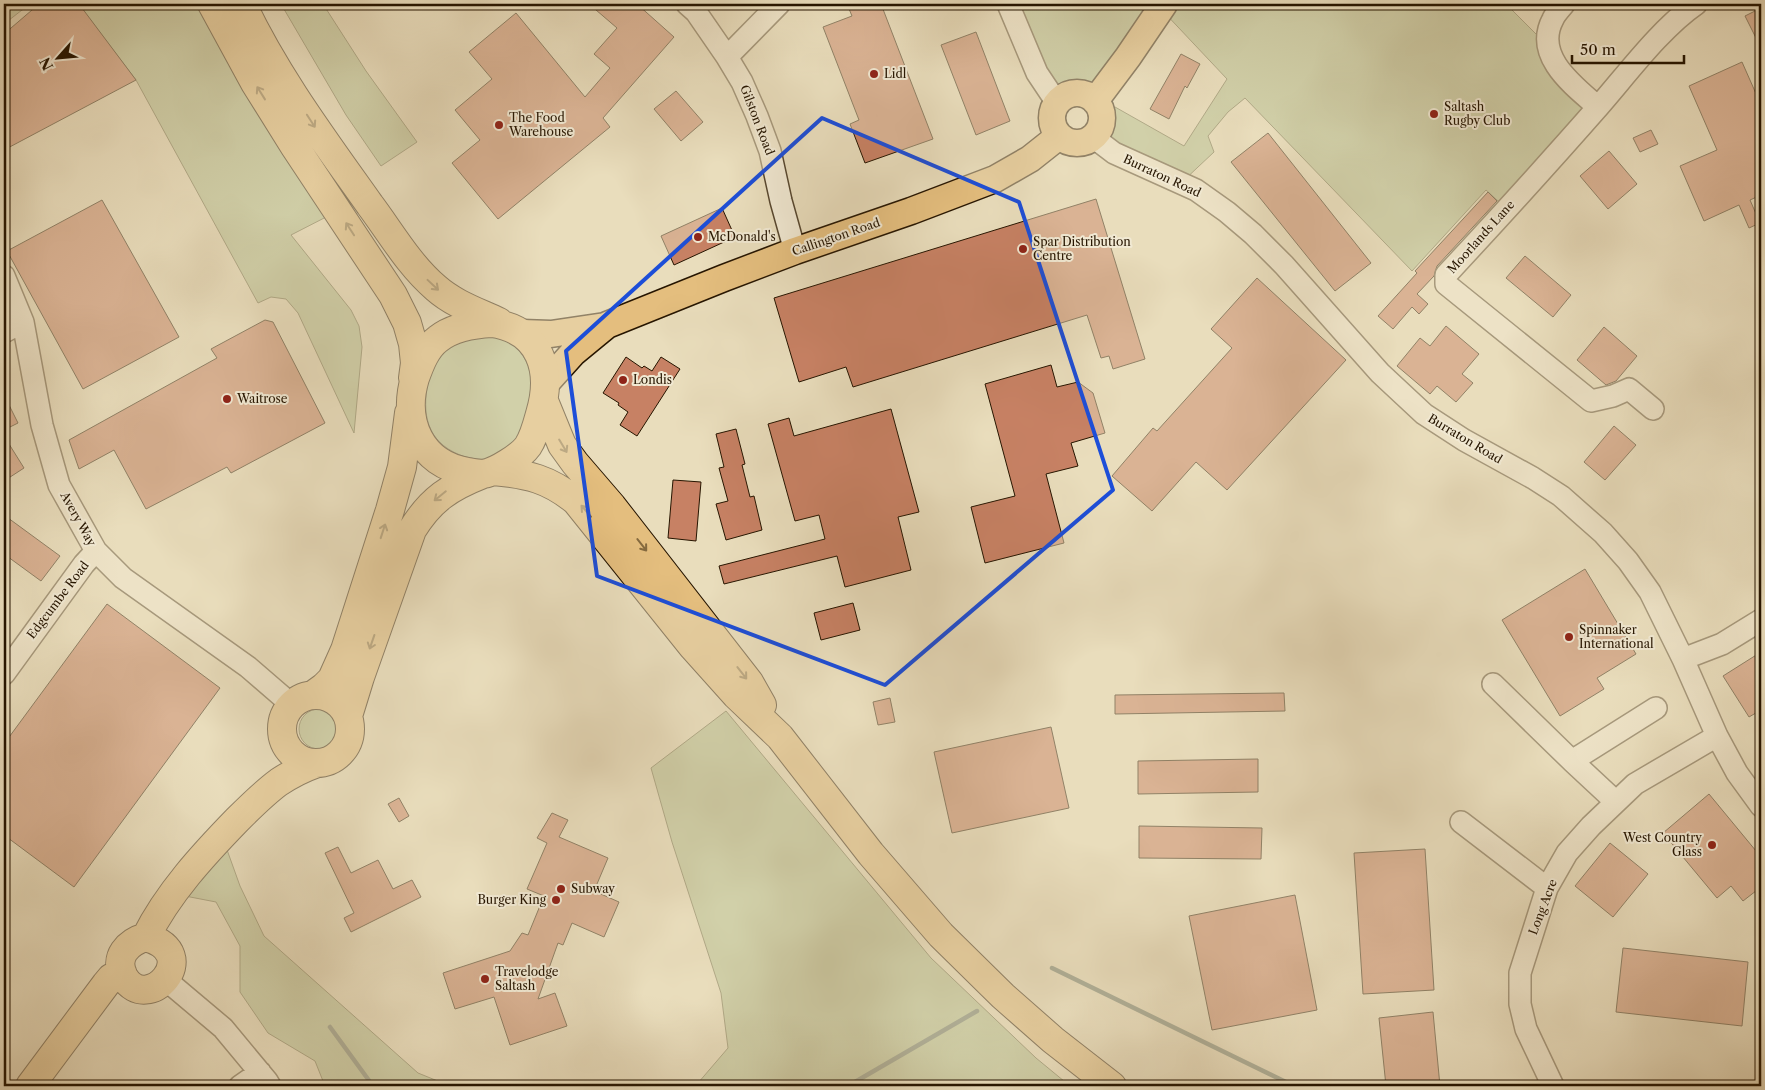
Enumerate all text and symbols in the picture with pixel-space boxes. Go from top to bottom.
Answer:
north arrow [32,32,82,82]
scale bar [1572,32,1685,64]
text: 50 m [1580,40,1616,59]
text: N [36,54,57,73]
place label: Lidl [884,66,907,81]
marker: Lidl [868,68,880,80]
street label: Gilston Road [737,83,778,158]
one-way arrow [256,86,266,100]
place label: Saltash Rugby Club [1444,99,1510,128]
marker: Saltash Rugby Club [1428,108,1440,120]
place label: The Food Warehouse [508,110,574,139]
one-way arrow [306,114,316,128]
marker: The Food Warehouse [493,119,505,131]
street label: Burraton Road [1121,151,1204,200]
street label: Moorlands Lane [1444,197,1518,276]
street label: Callington Road [790,214,883,259]
one-way arrow [345,222,355,236]
place label: McDonald's [708,229,776,244]
marker: McDonald's [692,231,704,243]
place label: Spar Distribution Centre [1033,234,1131,263]
marker: Spar Distribution Centre [1017,243,1029,255]
one-way arrow [427,279,440,291]
place label: Londis [633,372,672,387]
marker: Londis [617,374,629,386]
place label: Waitrose [236,391,288,406]
marker: Waitrose [221,393,233,405]
street label: Burraton Road [1425,410,1506,467]
one-way arrow [559,438,569,452]
street label: Avery Way [57,488,100,549]
one-way arrow [434,491,447,502]
one-way arrow [580,505,592,518]
one-way arrow [379,523,388,539]
one-way arrow [637,538,648,551]
street label: Edgcumbe Road [23,557,92,642]
place label: Spinnaker International [1579,622,1654,651]
marker: Spinnaker International [1563,631,1575,643]
one-way arrow [367,633,376,649]
one-way arrow [737,666,748,679]
place label: West Country Glass [1622,830,1702,859]
marker: West Country Glass [1706,839,1718,851]
street label: Long Acre [1525,877,1560,937]
place label: Subway [571,881,615,896]
marker: Subway [555,883,567,895]
place label: Burger King [477,892,547,907]
marker: Burger King [550,894,562,906]
place label: Travelodge Saltash [495,964,559,993]
marker: Travelodge Saltash [479,973,491,985]

